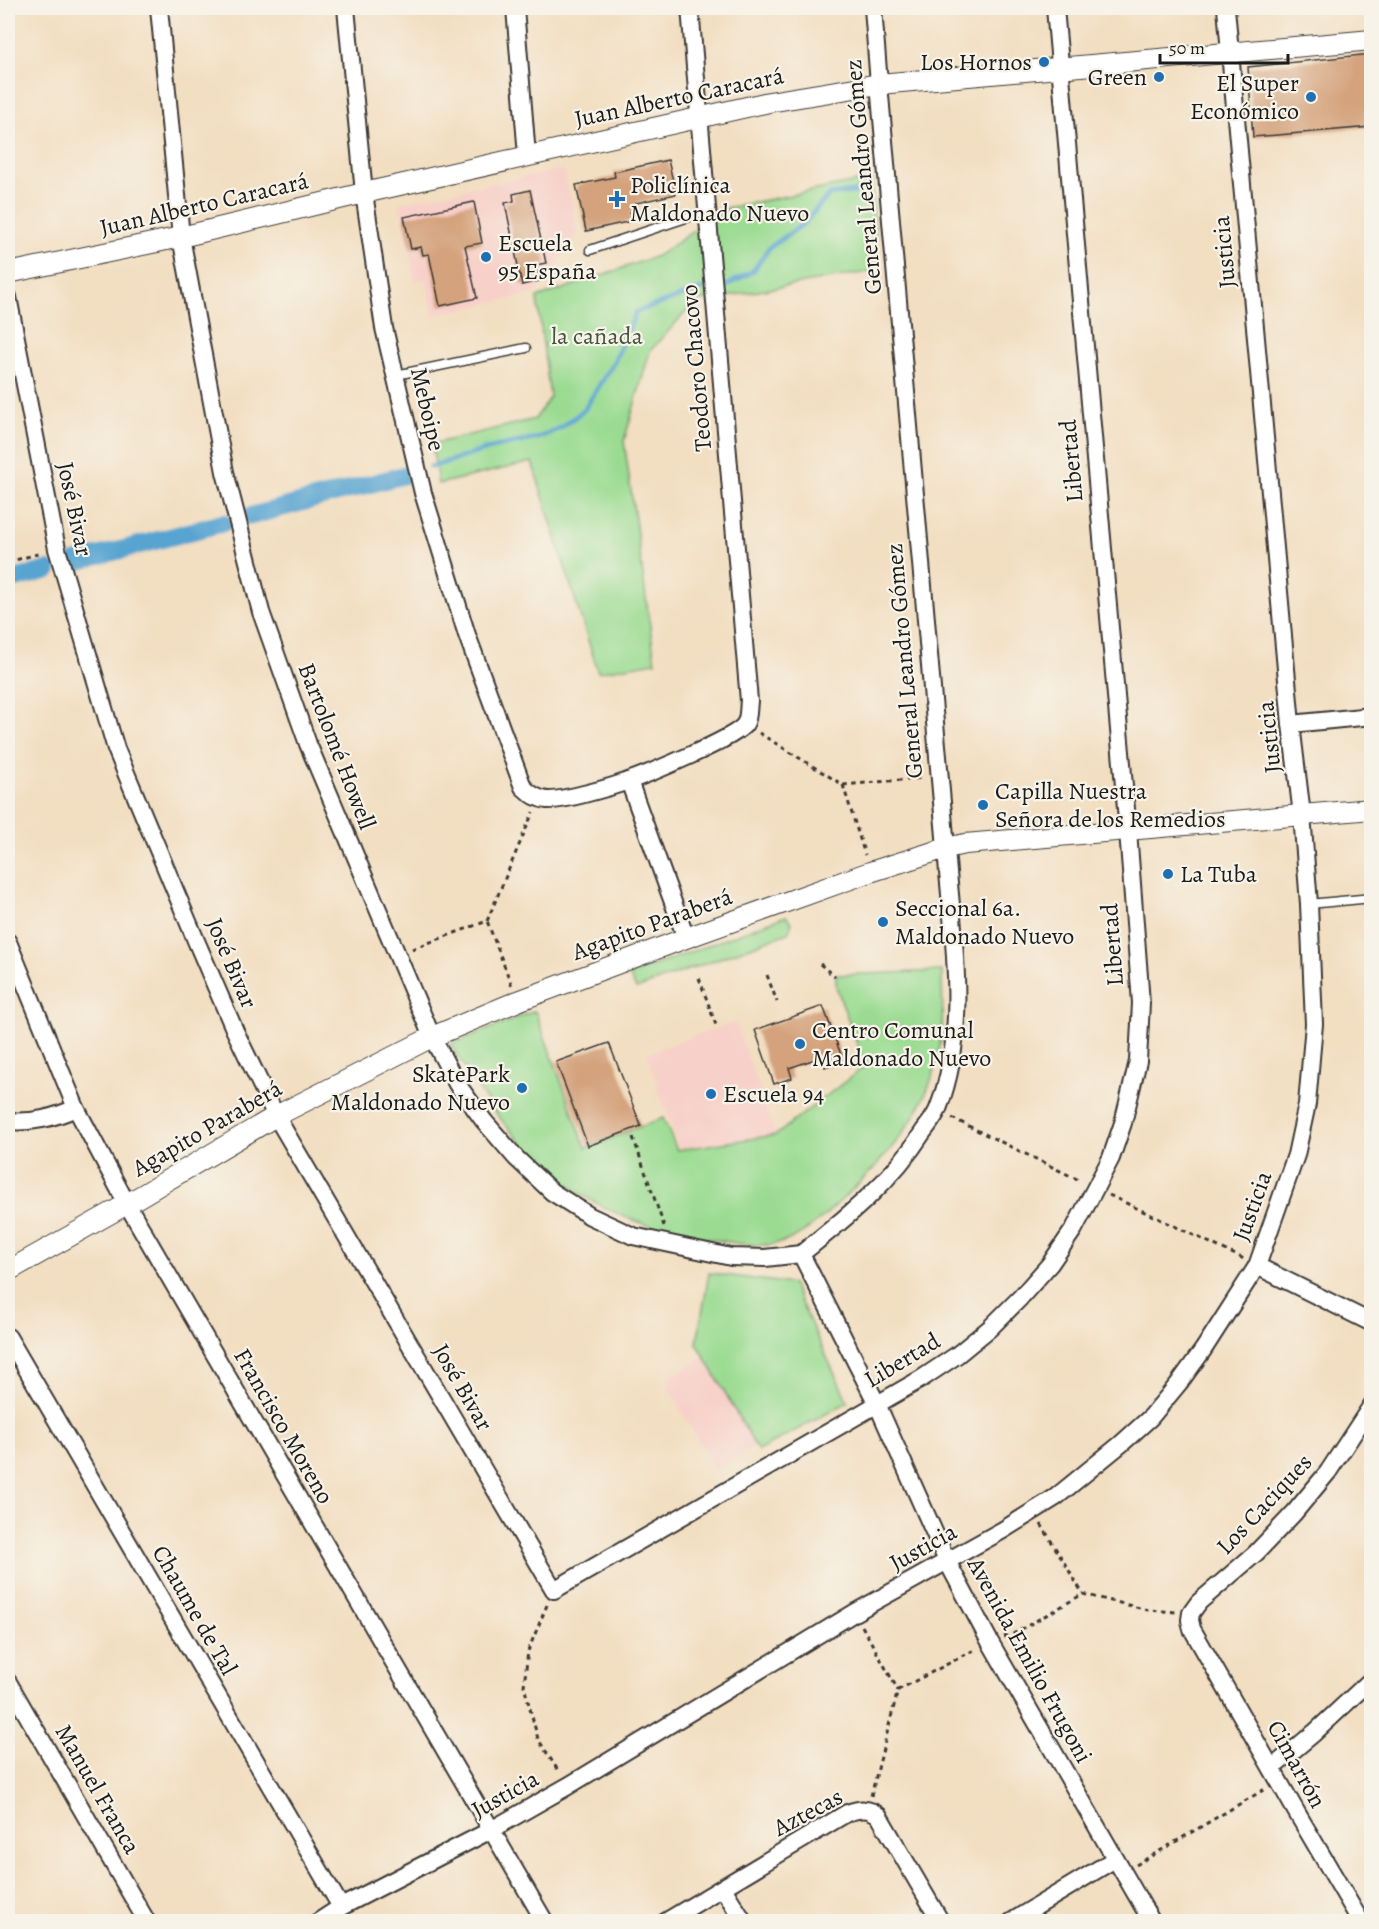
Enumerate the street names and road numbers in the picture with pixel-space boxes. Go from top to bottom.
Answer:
street label: General Leandro Gómez [837,58,889,296]
street label: Juan Alberto Caracará [572,59,787,135]
street label: Juan Alberto Caracará [97,164,312,244]
street label: Justicia [1205,214,1243,290]
street label: Teodoro Chacovo [673,283,719,453]
street label: Meboipe [403,364,453,454]
street label: Libertad [1051,418,1091,504]
street label: José Bivar [49,459,101,559]
street label: General Leandro Gómez [878,542,930,780]
street label: Bartolomé Howell [291,658,384,834]
street label: Justicia [1249,698,1289,775]
street label: Agapito Paraberá [567,880,737,968]
street label: Libertad [1093,902,1131,988]
street label: José Bivar [199,913,265,1013]
street label: Agapito Paraberá [125,1072,289,1184]
street label: Justicia [1225,1166,1280,1246]
street label: Libertad [858,1325,946,1395]
street label: José Bivar [425,1338,501,1436]
street label: Francisco Moreno [226,1342,342,1510]
street label: Los Caciques [1209,1446,1319,1562]
street label: Justicia [884,1515,963,1579]
street label: Chaume de Tal [145,1539,245,1681]
street label: Avenida Emilio Frugoni [960,1550,1100,1769]
street label: Cimarrón [1260,1714,1334,1814]
street label: Manuel Franca [48,1718,149,1860]
street label: Justicia [466,1762,545,1826]
street label: Aztecas [767,1780,848,1844]

